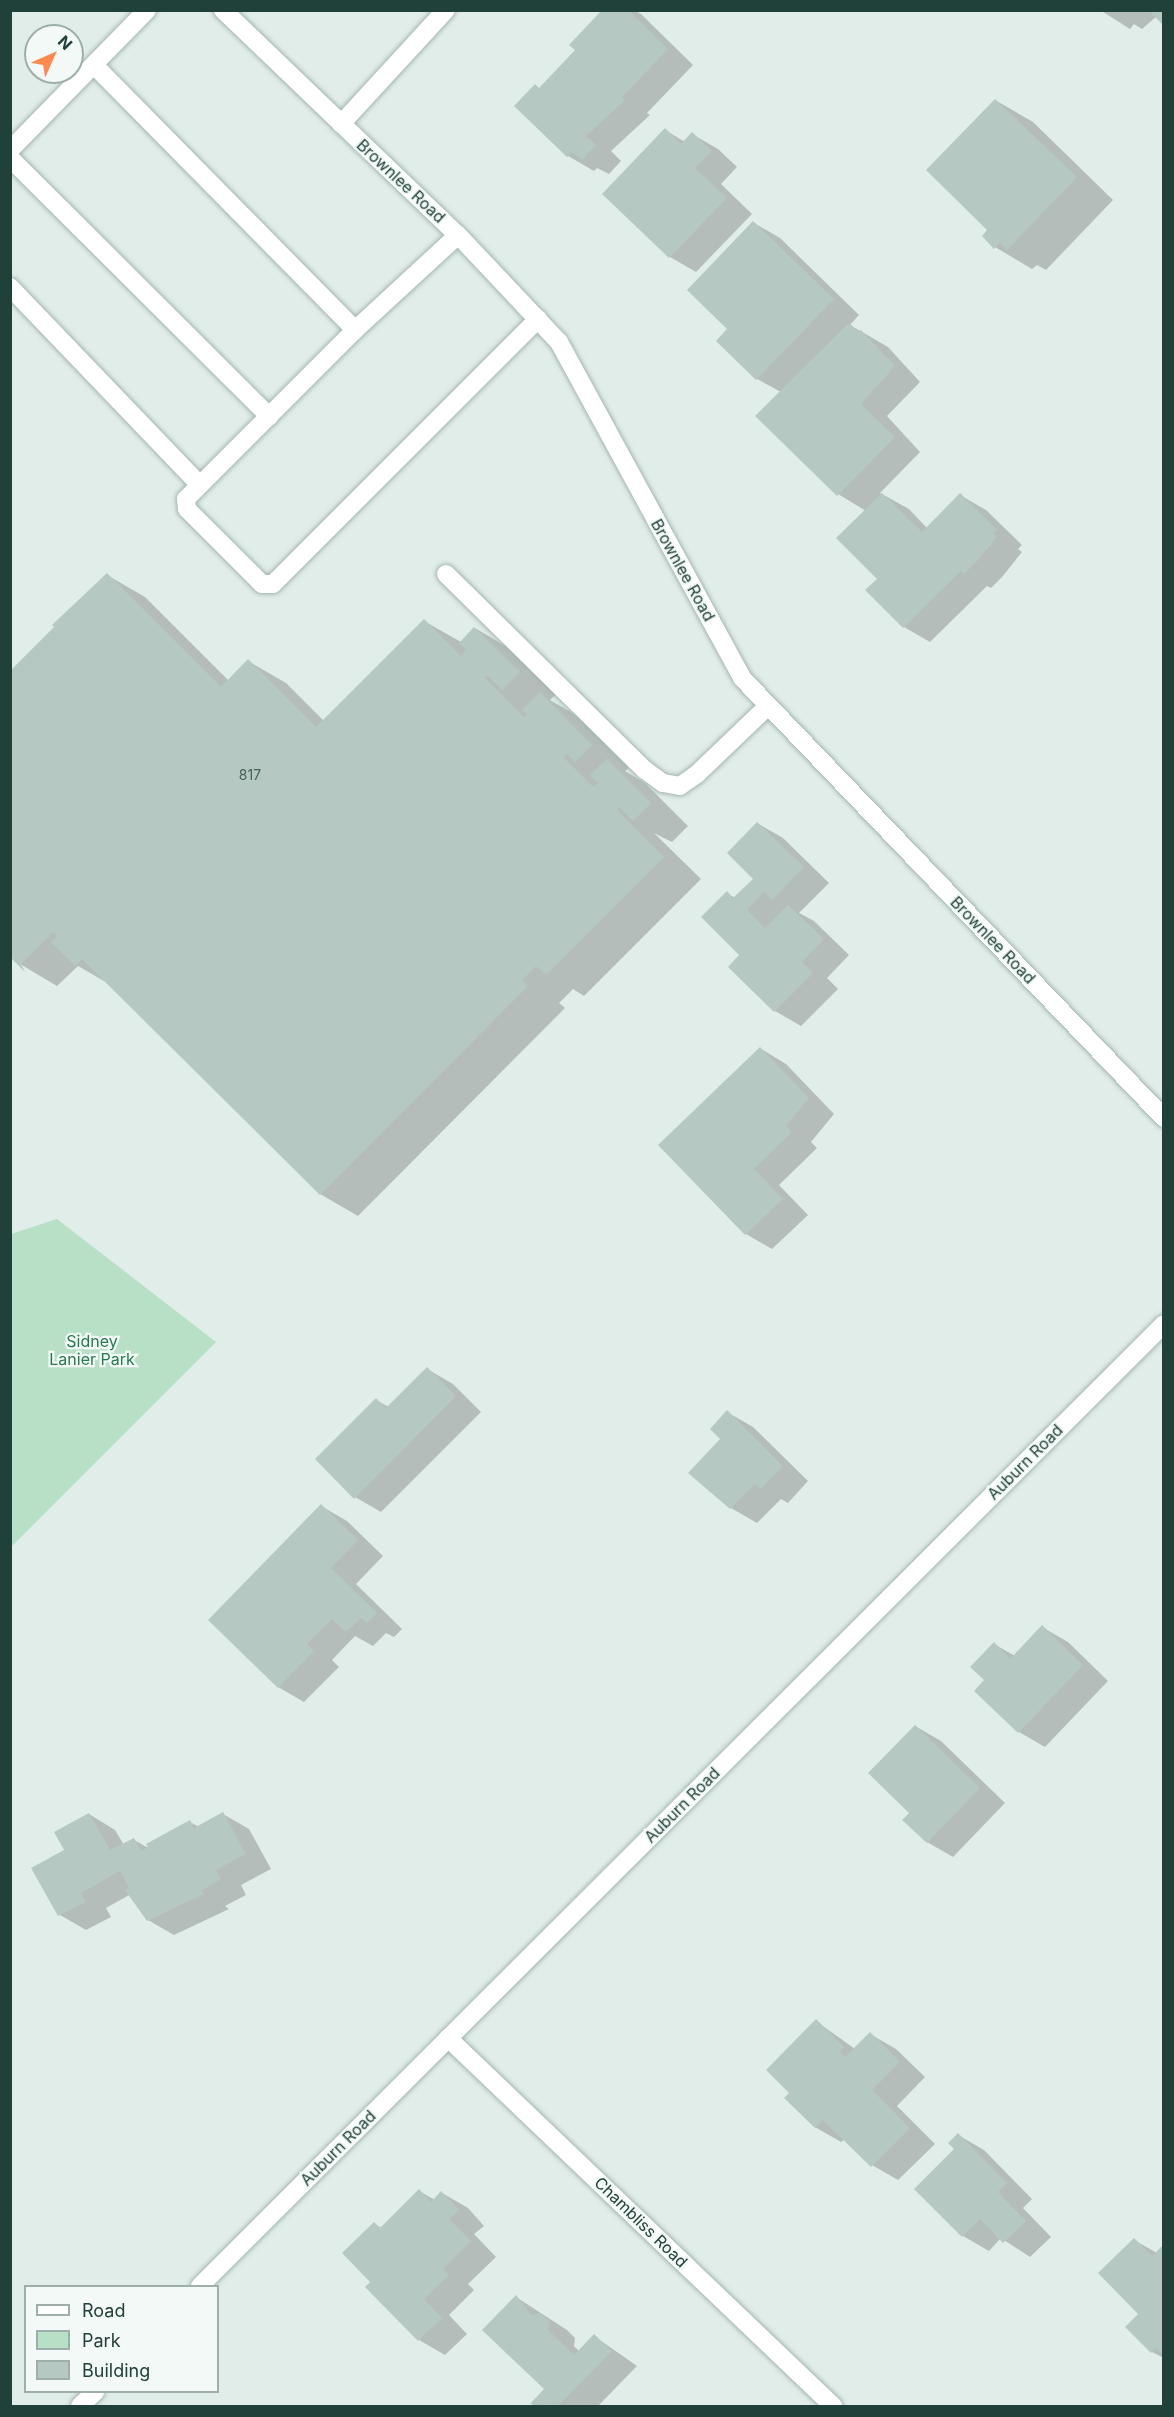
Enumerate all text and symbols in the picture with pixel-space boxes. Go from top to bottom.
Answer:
north arrow [24,24,84,84]
text: N [54,31,77,54]
street label: Brownlee Road [353,135,449,227]
street label: Brownlee Road [647,516,719,624]
house number: 817 [239,767,261,783]
street label: Brownlee Road [947,892,1039,988]
park label: Sidney Lanier Park [49,1331,135,1369]
street label: Auburn Road [983,1420,1067,1504]
street label: Auburn Road [640,1763,724,1847]
street label: Auburn Road [296,2106,380,2190]
street label: Chambliss Road [591,2173,691,2271]
legend [24,2285,219,2393]
text: Road [82,2300,125,2321]
text: Park [82,2330,121,2351]
text: Building [82,2360,150,2381]

